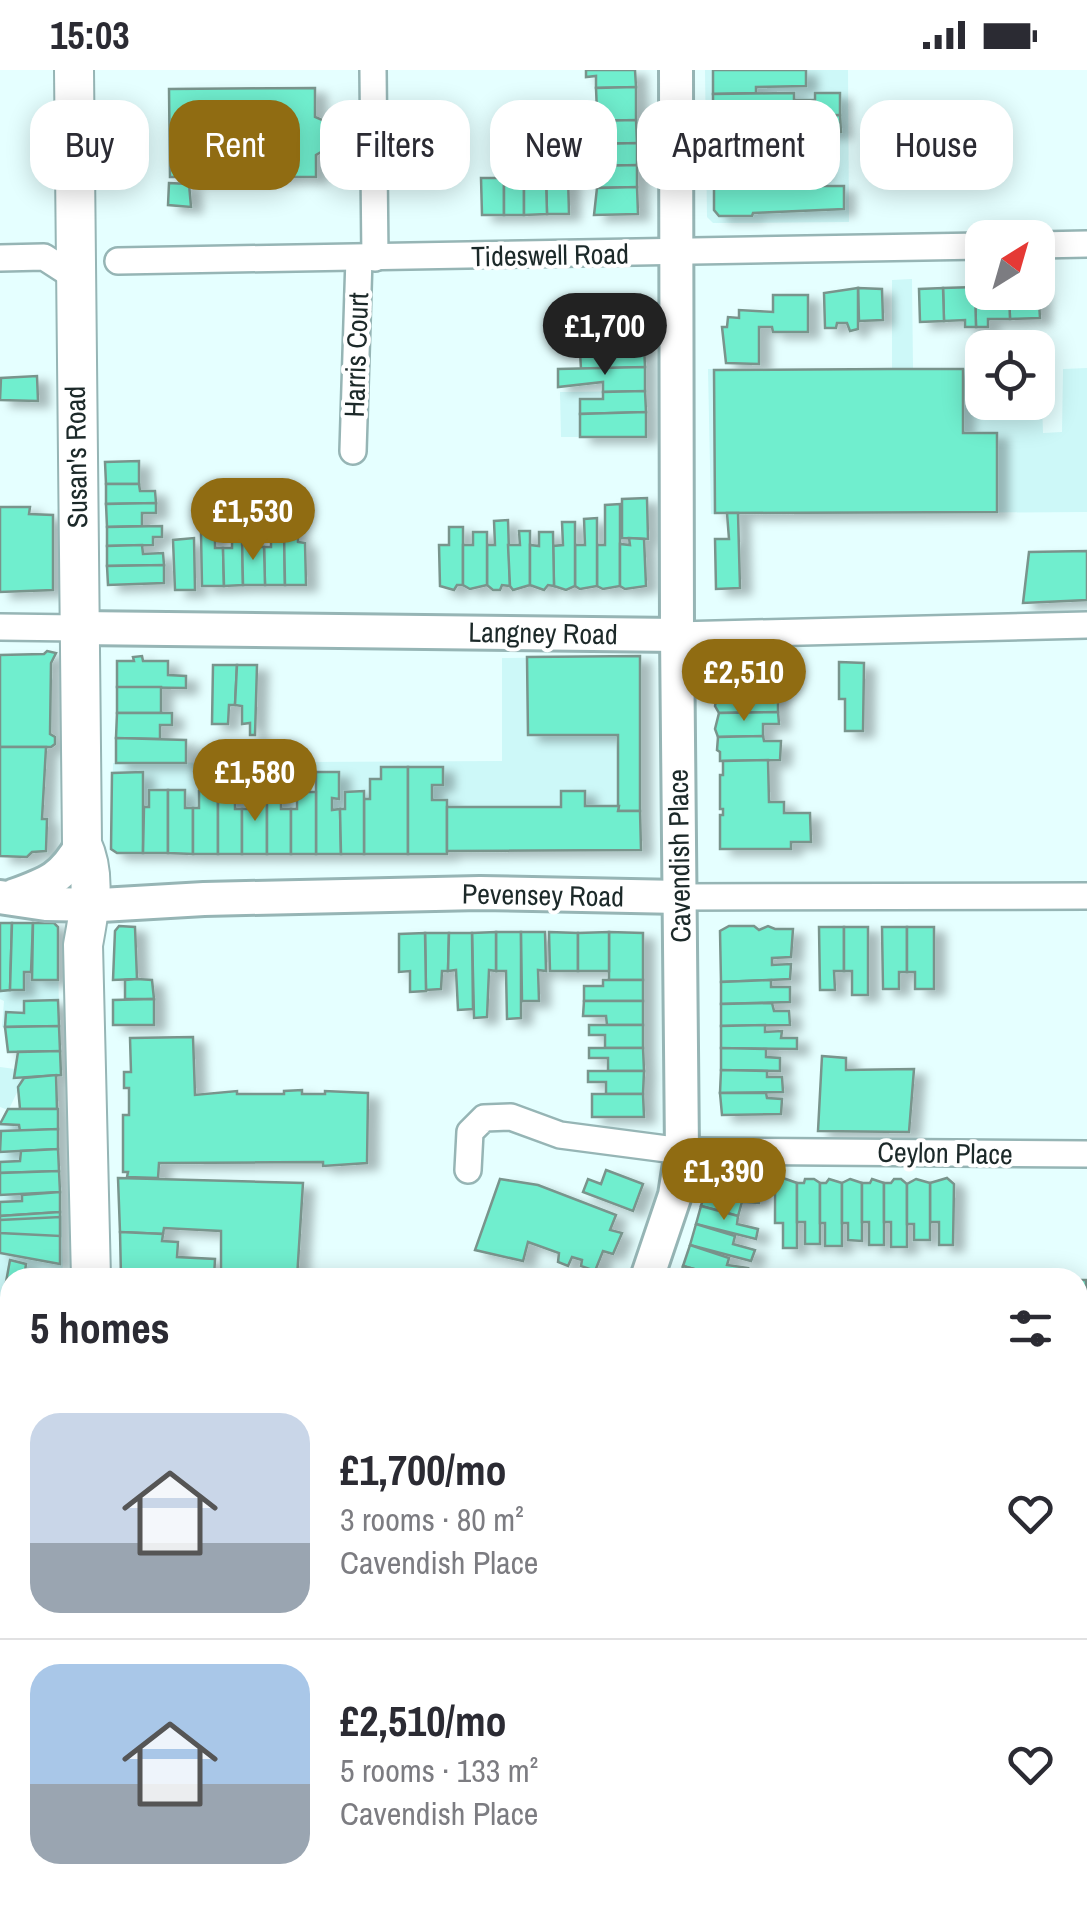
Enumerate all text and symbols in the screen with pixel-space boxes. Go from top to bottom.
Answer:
text: 15:03 [50,10,130,61]
chip: Buy [30,100,149,190]
chip: Rent [169,100,300,190]
chip: Filters [320,100,470,190]
chip: New [490,100,617,190]
chip: Apartment [637,100,840,190]
chip: House [860,100,1013,190]
north arrow [965,220,1055,310]
map controls [965,220,1055,420]
street label: Tideswell Road [471,235,629,275]
street label: Harris Court [335,292,377,418]
pin: £1,700 [524,293,686,378]
text: £1,700 [565,304,645,347]
button: locate [965,330,1055,420]
street label: Susan's Road [56,386,96,528]
pin: £1,530 [172,478,334,563]
text: £1,530 [213,489,293,532]
street label: Langney Road [468,613,618,653]
pin: £2,510 [663,639,825,724]
text: £2,510 [704,650,784,693]
pin: £1,580 [174,739,336,824]
text: £1,580 [215,750,295,793]
street label: Cavendish Place [658,769,700,943]
street label: Pevensey Road [462,875,624,915]
street label: Ceylon Place [877,1133,1013,1173]
pin: £1,390 [643,1138,805,1223]
text: £1,390 [684,1149,764,1192]
text: 5 homes [30,1300,170,1356]
icon: filters [1003,1301,1058,1356]
text: £1,700/mo [340,1442,507,1498]
icon: home [110,1453,230,1573]
icon: heart [1003,1486,1058,1541]
text: 3 rooms · 80 m² [340,1498,524,1541]
text: Cavendish Place [340,1541,538,1584]
text: £2,510/mo [340,1693,507,1749]
icon: home [110,1704,230,1824]
icon: heart [1003,1737,1058,1792]
text: 5 rooms · 133 m² [340,1749,538,1792]
text: Cavendish Place [340,1792,538,1835]

